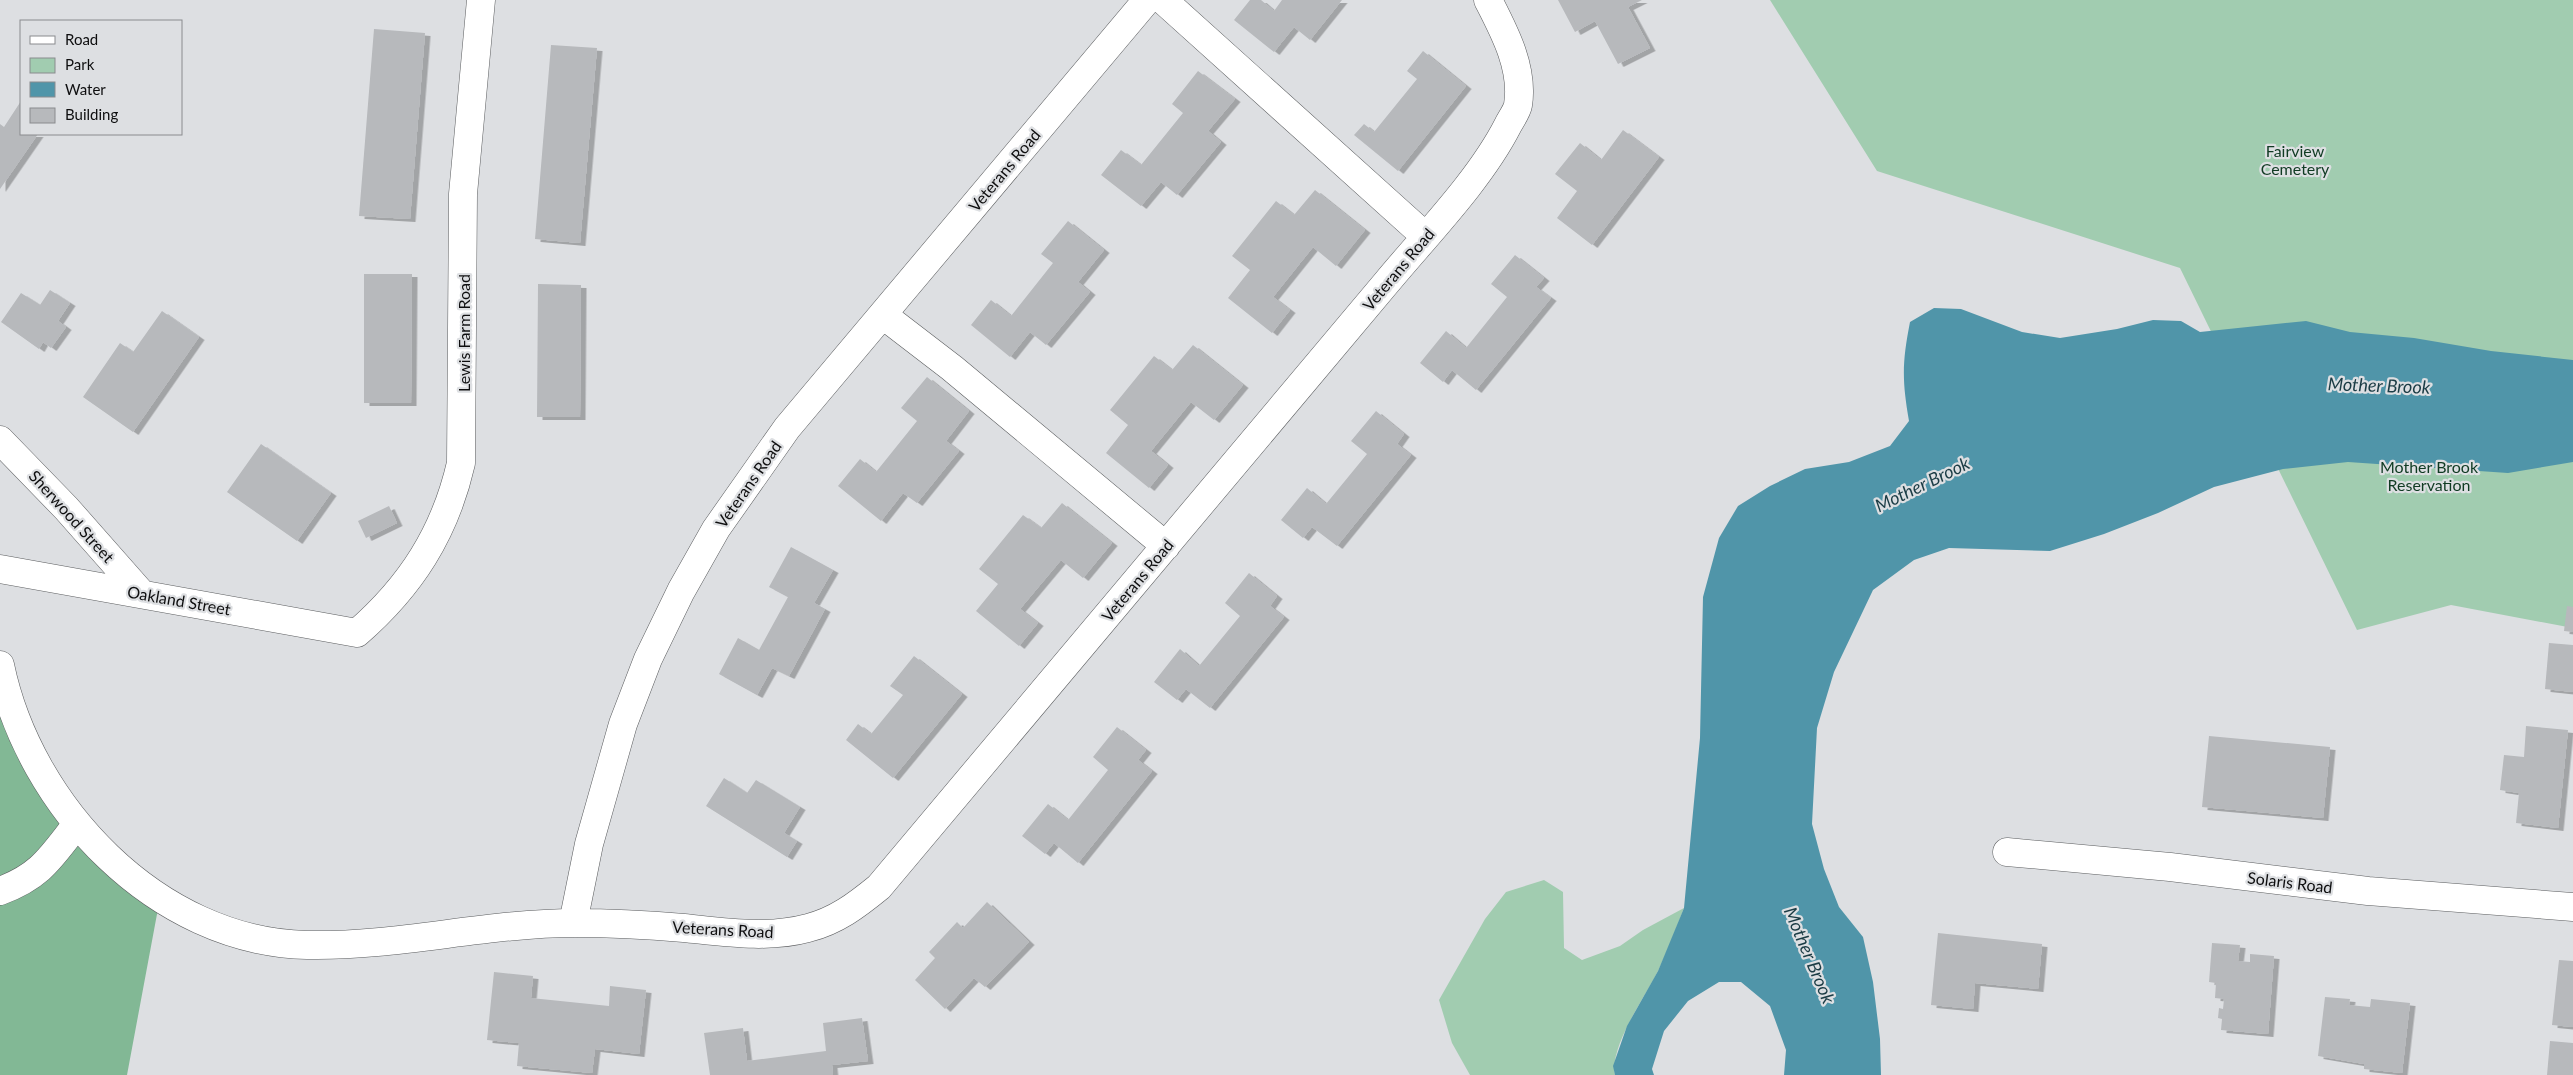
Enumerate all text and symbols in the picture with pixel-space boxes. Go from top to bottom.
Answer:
legend [20,20,182,135]
text: Road [65,30,98,48]
text: Park [65,55,95,73]
text: Water [65,80,106,98]
text: Building [65,105,118,123]
street label: Veterans Road [964,125,1044,215]
park label: Fairview Cemetery [2261,141,2330,178]
street label: Veterans Road [1358,224,1438,314]
street label: Lewis Farm Road [454,274,473,392]
water label: Mother Brook [2327,372,2431,398]
street label: Veterans Road [711,437,785,531]
water label: Mother Brook [1871,451,1973,516]
park label: Mother Brook Reservation [2380,457,2479,494]
street label: Sherwood Street [26,466,119,566]
street label: Veterans Road [1097,535,1177,625]
street label: Oakland Street [126,582,232,618]
street label: Solaris Road [2246,867,2334,897]
water label: Mother Brook [1780,903,1840,1007]
street label: Veterans Road [672,917,774,941]

